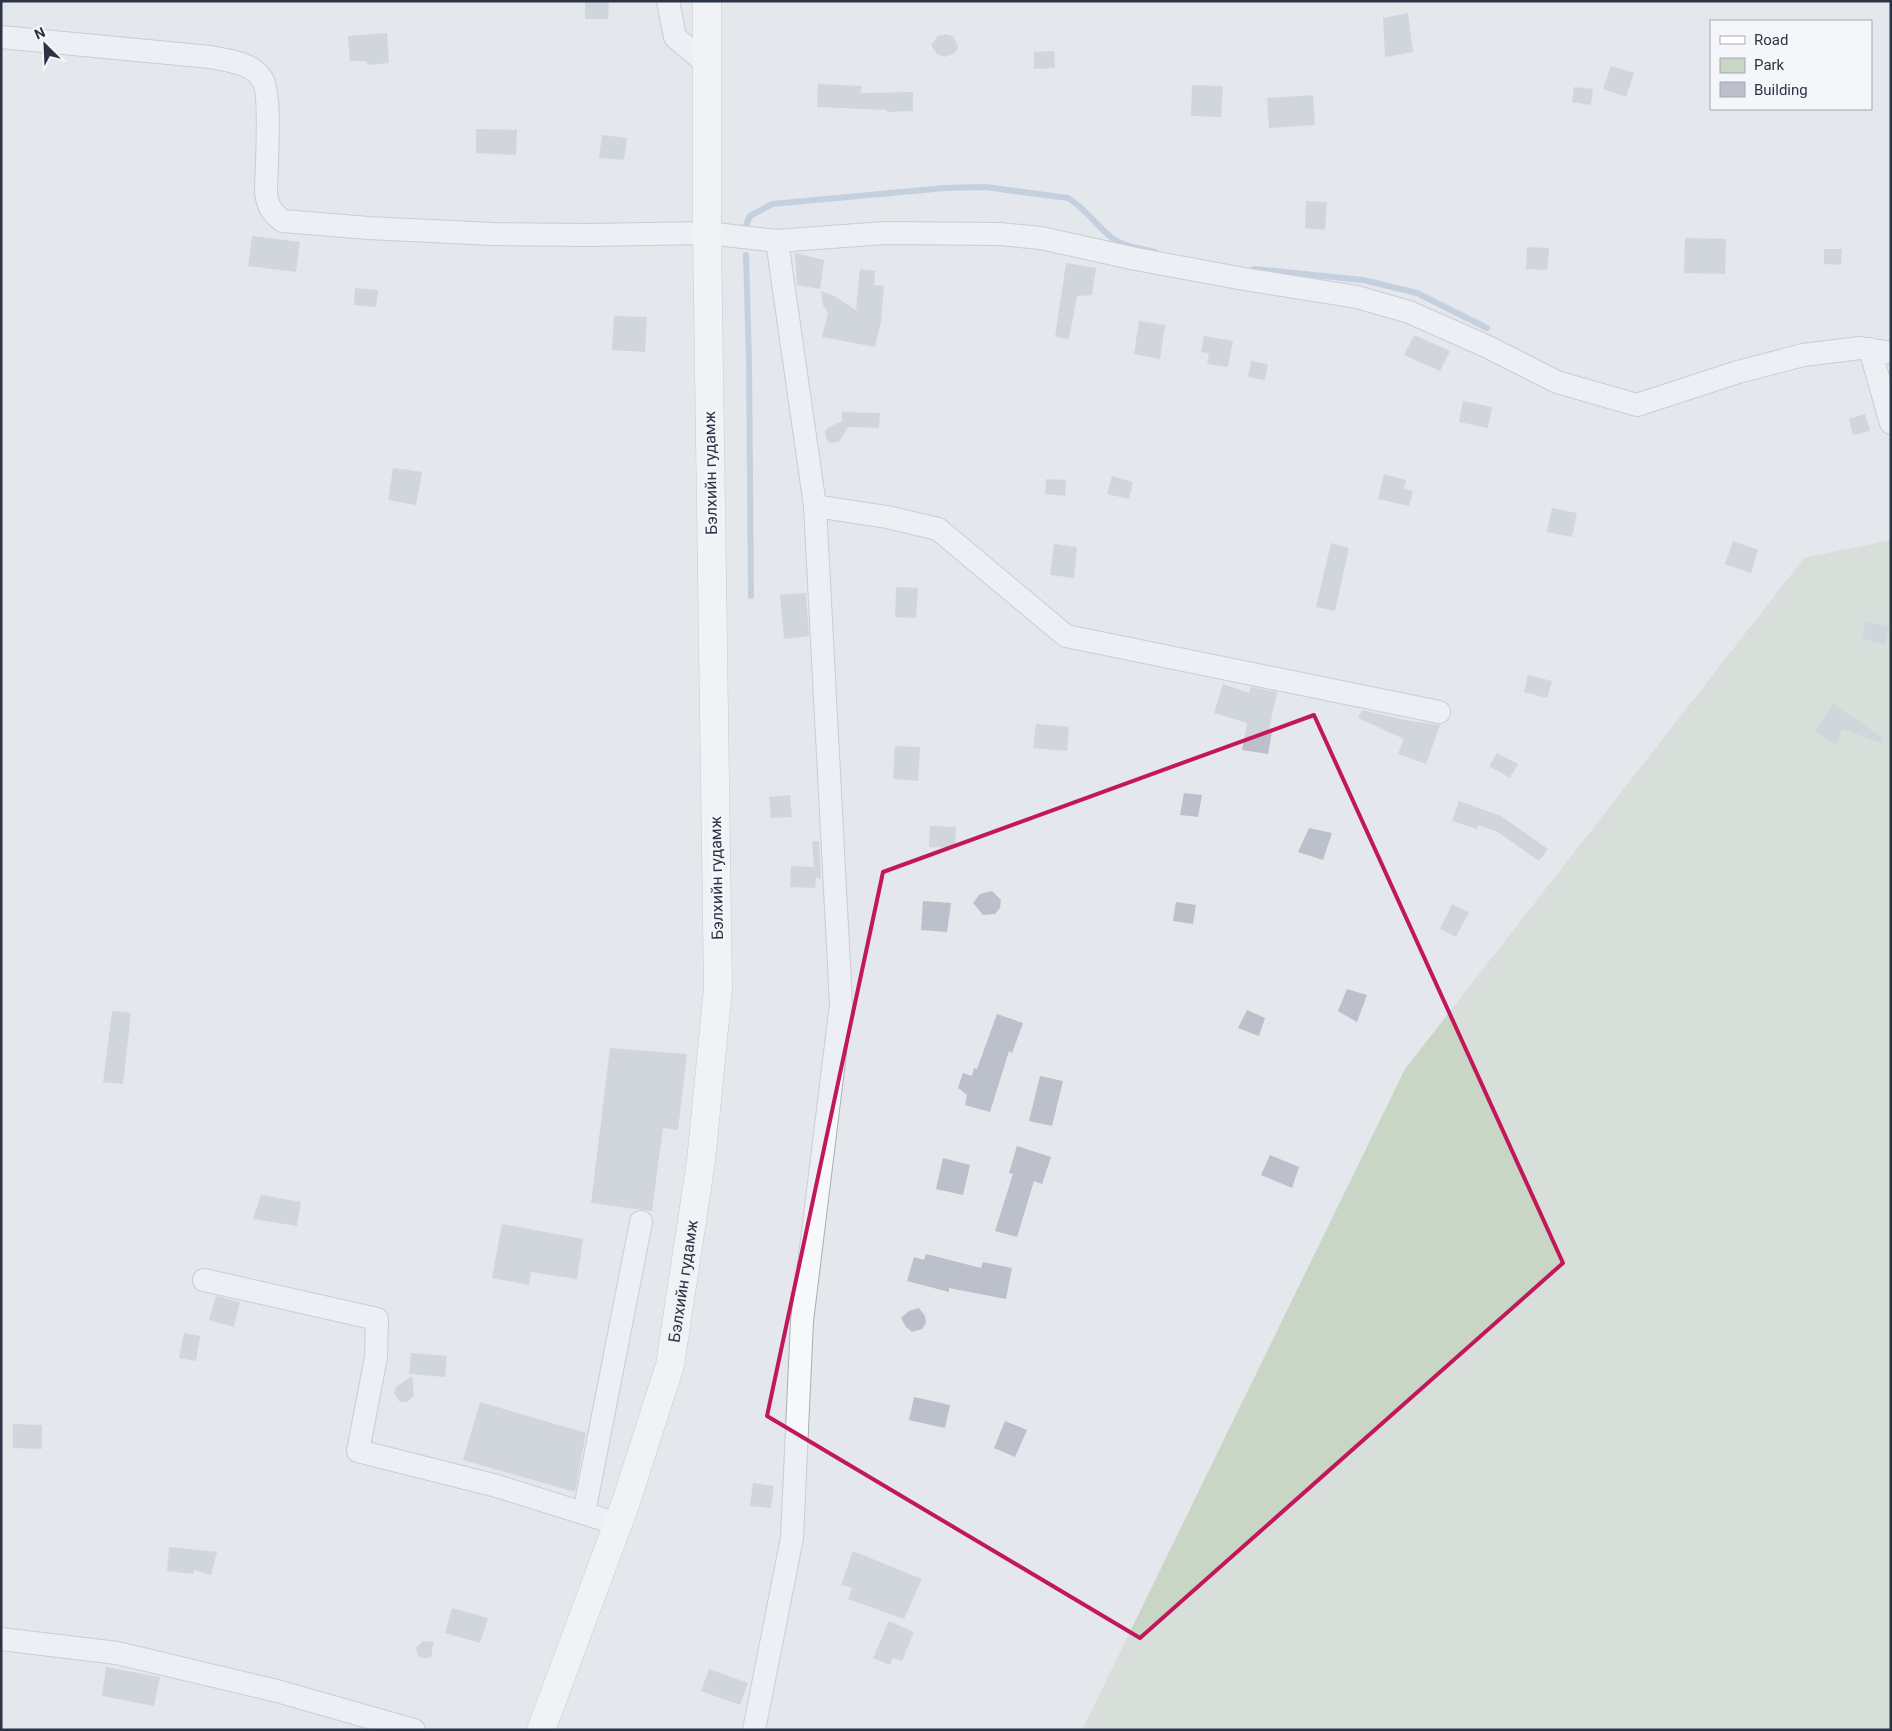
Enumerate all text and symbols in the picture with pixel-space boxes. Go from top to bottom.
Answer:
north arrow [20,20,70,70]
legend [1710,20,1872,110]
text: N [32,24,47,42]
text: Road [1754,31,1788,49]
text: Park [1754,56,1785,74]
text: Building [1754,81,1808,99]
street label: Бэлхийн гудамж [700,410,721,535]
street label: Бэлхийн гудамж [706,815,727,940]
street label: Бэлхийн гудамж [665,1218,702,1344]

